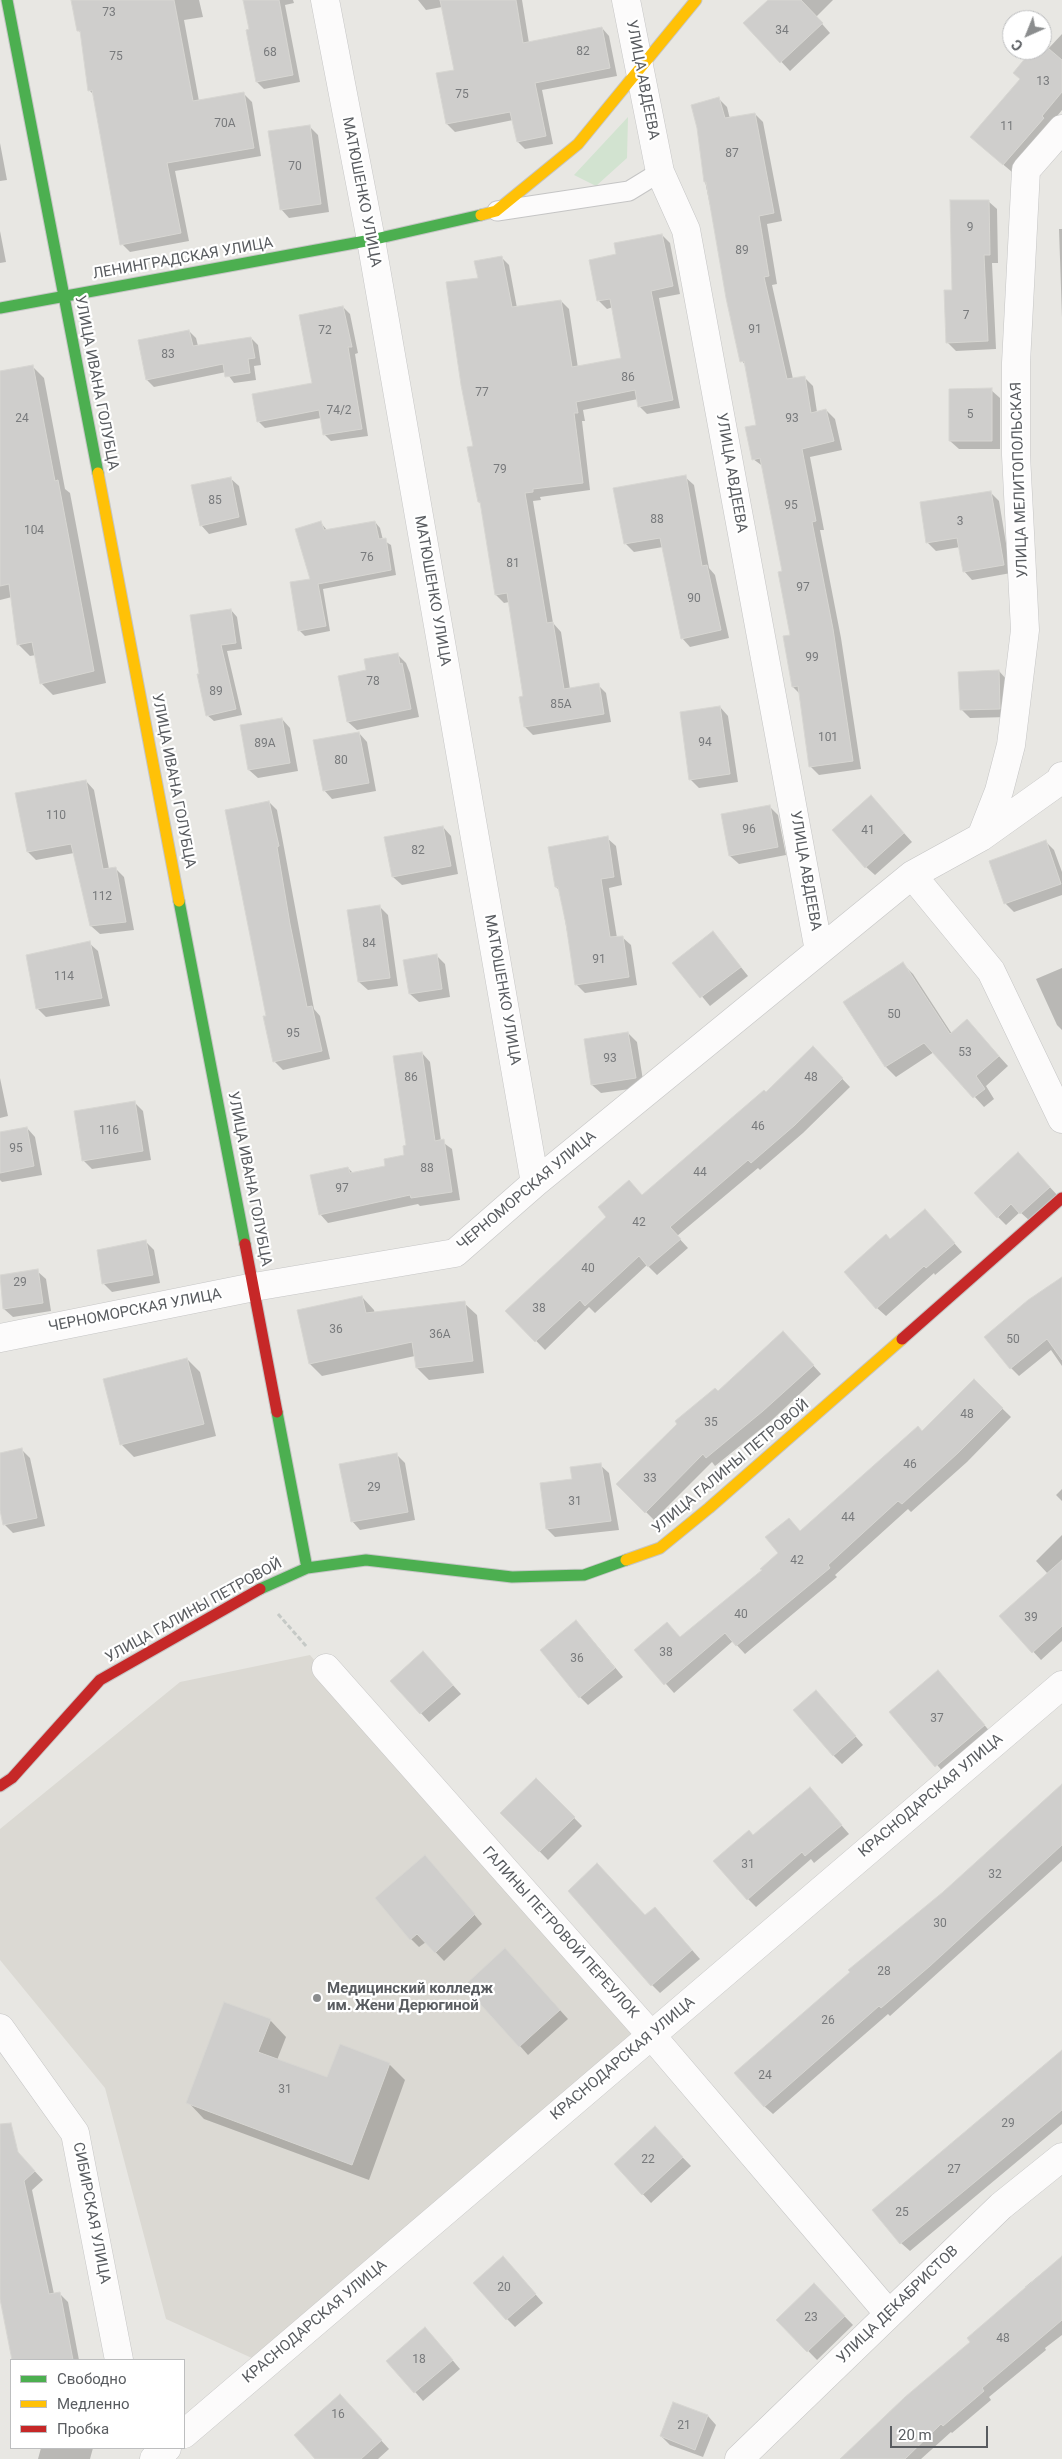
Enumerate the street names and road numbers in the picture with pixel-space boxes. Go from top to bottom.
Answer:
street label: УЛИЦА АВДЕЕВА [622,19,662,141]
street label: МАТЮШЕНКО УЛИЦА [338,115,384,269]
street label: ЛЕНИНГРАДСКАЯ УЛИЦА [91,234,275,284]
street label: УЛИЦА ИВАНА ГОЛУБЦА [70,294,122,472]
street label: УЛИЦА МЕЛИТОПОЛЬСКАЯ [1008,382,1032,578]
street label: УЛИЦА АВДЕЕВА [712,412,750,534]
street label: МАТЮШЕНКО УЛИЦА [410,514,454,668]
street label: УЛИЦА ИВАНА ГОЛУБЦА [147,692,199,870]
street label: УЛИЦА АВДЕЕВА [786,810,824,932]
street label: МАТЮШЕНКО УЛИЦА [480,913,524,1067]
street label: УЛИЦА ИВАНА ГОЛУБЦА [223,1090,275,1268]
street label: ЧЕРНОМОРСКАЯ УЛИЦА [454,1128,600,1254]
street label: ЧЕРНОМОРСКАЯ УЛИЦА [47,1285,223,1337]
street label: УЛИЦА ГАЛИНЫ ПЕТРОВОЙ [649,1396,813,1538]
street label: УЛИЦА ГАЛИНЫ ПЕТРОВОЙ [103,1555,285,1667]
street label: КРАСНОДАРСКАЯ УЛИЦА [855,1730,1007,1862]
street label: ГАЛИНЫ ПЕТРОВОЙ ПЕРЕУЛОК [478,1844,642,2022]
street label: КРАСНОДАРСКАЯ УЛИЦА [547,1993,699,2125]
street label: СИБИРСКАЯ УЛИЦА [68,2141,114,2285]
street label: УЛИЦА ДЕКАБРИСТОВ [834,2242,962,2368]
street label: КРАСНОДАРСКАЯ УЛИЦА [239,2256,391,2388]

